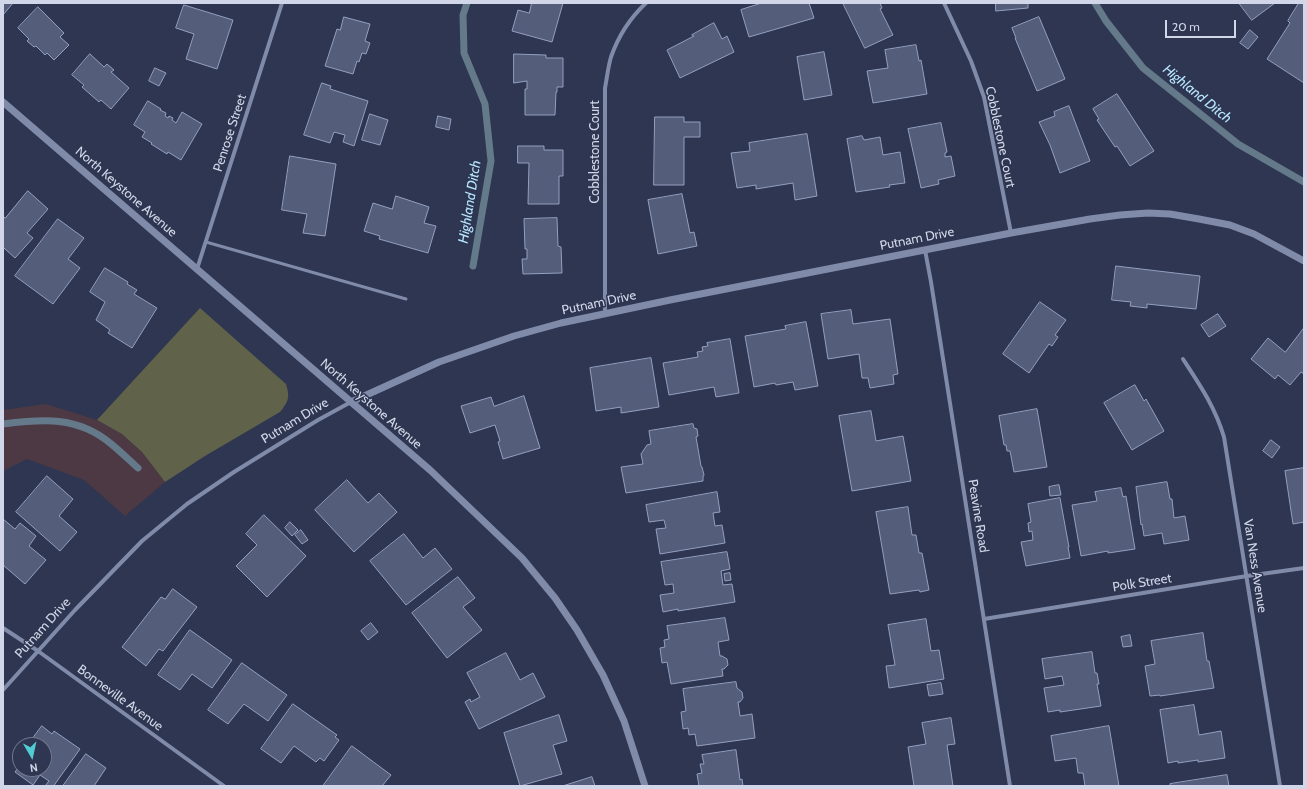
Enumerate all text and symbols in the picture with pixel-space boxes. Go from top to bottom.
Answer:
scale bar [1167,12,1238,38]
text: 20 m [1172,19,1200,34]
water label: Highland Ditch [1159,61,1235,127]
street label: Cobblestone Court [982,85,1018,189]
street label: Penrose Street [210,92,250,174]
street label: Cobblestone Court [587,100,603,204]
street label: North Keystone Avenue [72,144,180,240]
water label: Highland Ditch [455,159,485,245]
street label: Putnam Drive [878,224,956,254]
street label: Putnam Drive [560,288,638,318]
street label: North Keystone Avenue [317,356,425,452]
street label: Putnam Drive [259,395,331,447]
street label: Peavine Road [964,478,992,554]
street label: Van Ness Avenue [1240,518,1270,614]
street label: Polk Street [1111,571,1173,595]
street label: Putnam Drive [12,595,74,661]
street label: Bonneville Avenue [74,662,166,734]
north arrow [12,737,52,777]
text: N [29,760,39,775]

